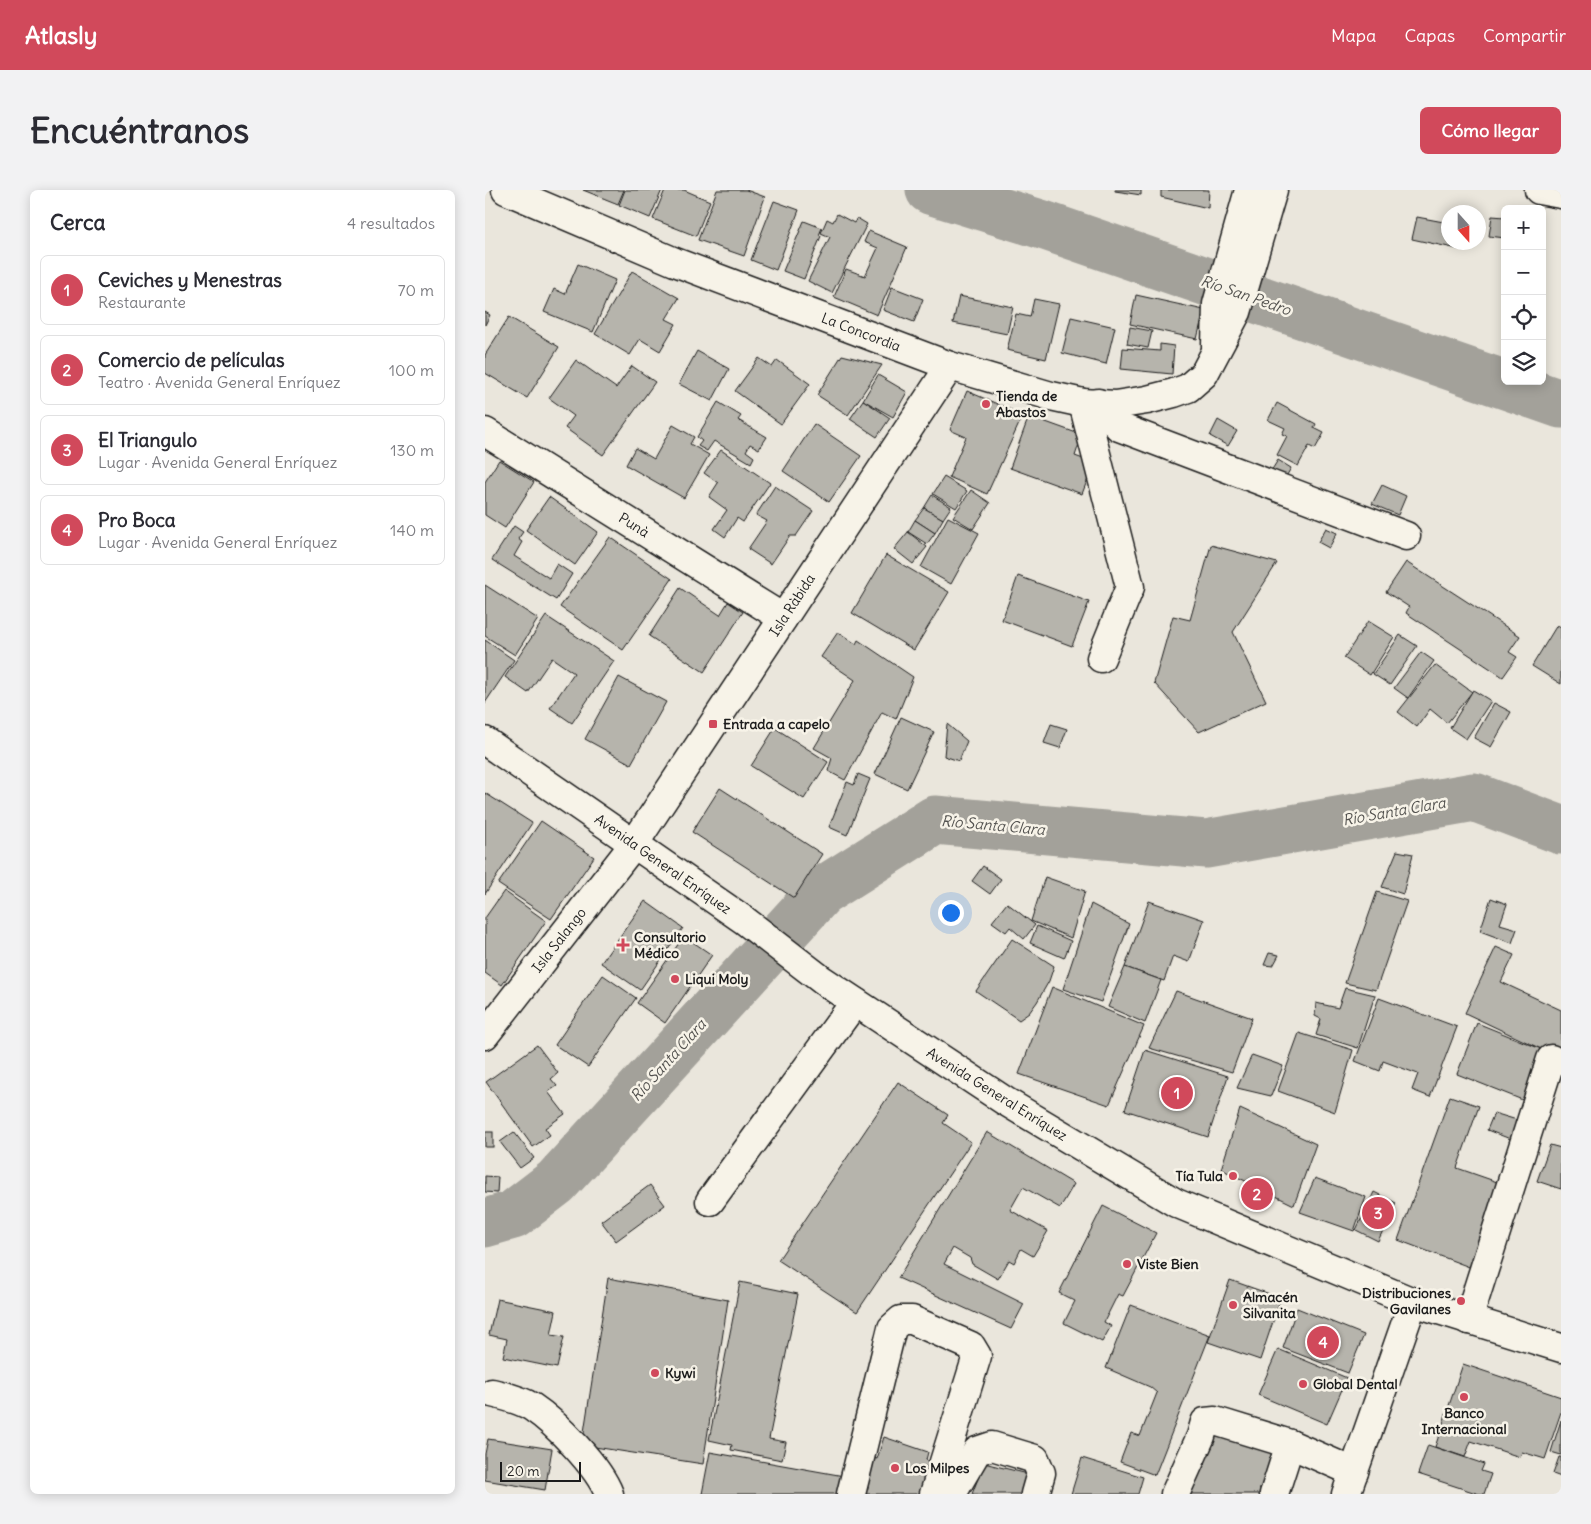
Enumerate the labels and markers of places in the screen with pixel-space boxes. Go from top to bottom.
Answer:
place label: Tienda de Abastos [996,387,1058,421]
marker: Tienda de Abastos [980,398,992,410]
place label: Entrada a capelo [723,715,830,733]
marker: Entrada a capelo [707,718,719,730]
place label: Consultorio Médico [634,928,706,962]
marker: Consultorio Médico [616,938,630,952]
place label: Liqui Moly [685,970,748,988]
marker: Liqui Moly [669,973,681,985]
pin: 1 [1161,1074,1193,1112]
place label: Tía Tula [1176,1167,1223,1185]
marker: Tía Tula [1227,1170,1239,1182]
pin: 2 [1241,1175,1273,1213]
pin: 3 [1362,1194,1394,1232]
place label: Viste Bien [1137,1255,1199,1273]
marker: Viste Bien [1121,1258,1133,1270]
place label: Distribuciones Gavilanes [1362,1284,1452,1318]
place label: Almacén Silvanita [1243,1288,1298,1322]
marker: Distribuciones Gavilanes [1455,1295,1467,1307]
marker: Almacén Silvanita [1227,1299,1239,1311]
pin: 4 [1307,1323,1339,1361]
place label: Kywi [665,1364,696,1382]
marker: Kywi [649,1367,661,1379]
place label: Global Dental [1313,1375,1398,1393]
marker: Global Dental [1297,1378,1309,1390]
marker: Banco Internacional [1458,1391,1470,1403]
place label: Banco Internacional [1421,1404,1507,1438]
place label: Los Milpes [905,1459,970,1477]
marker: Los Milpes [889,1462,901,1474]

